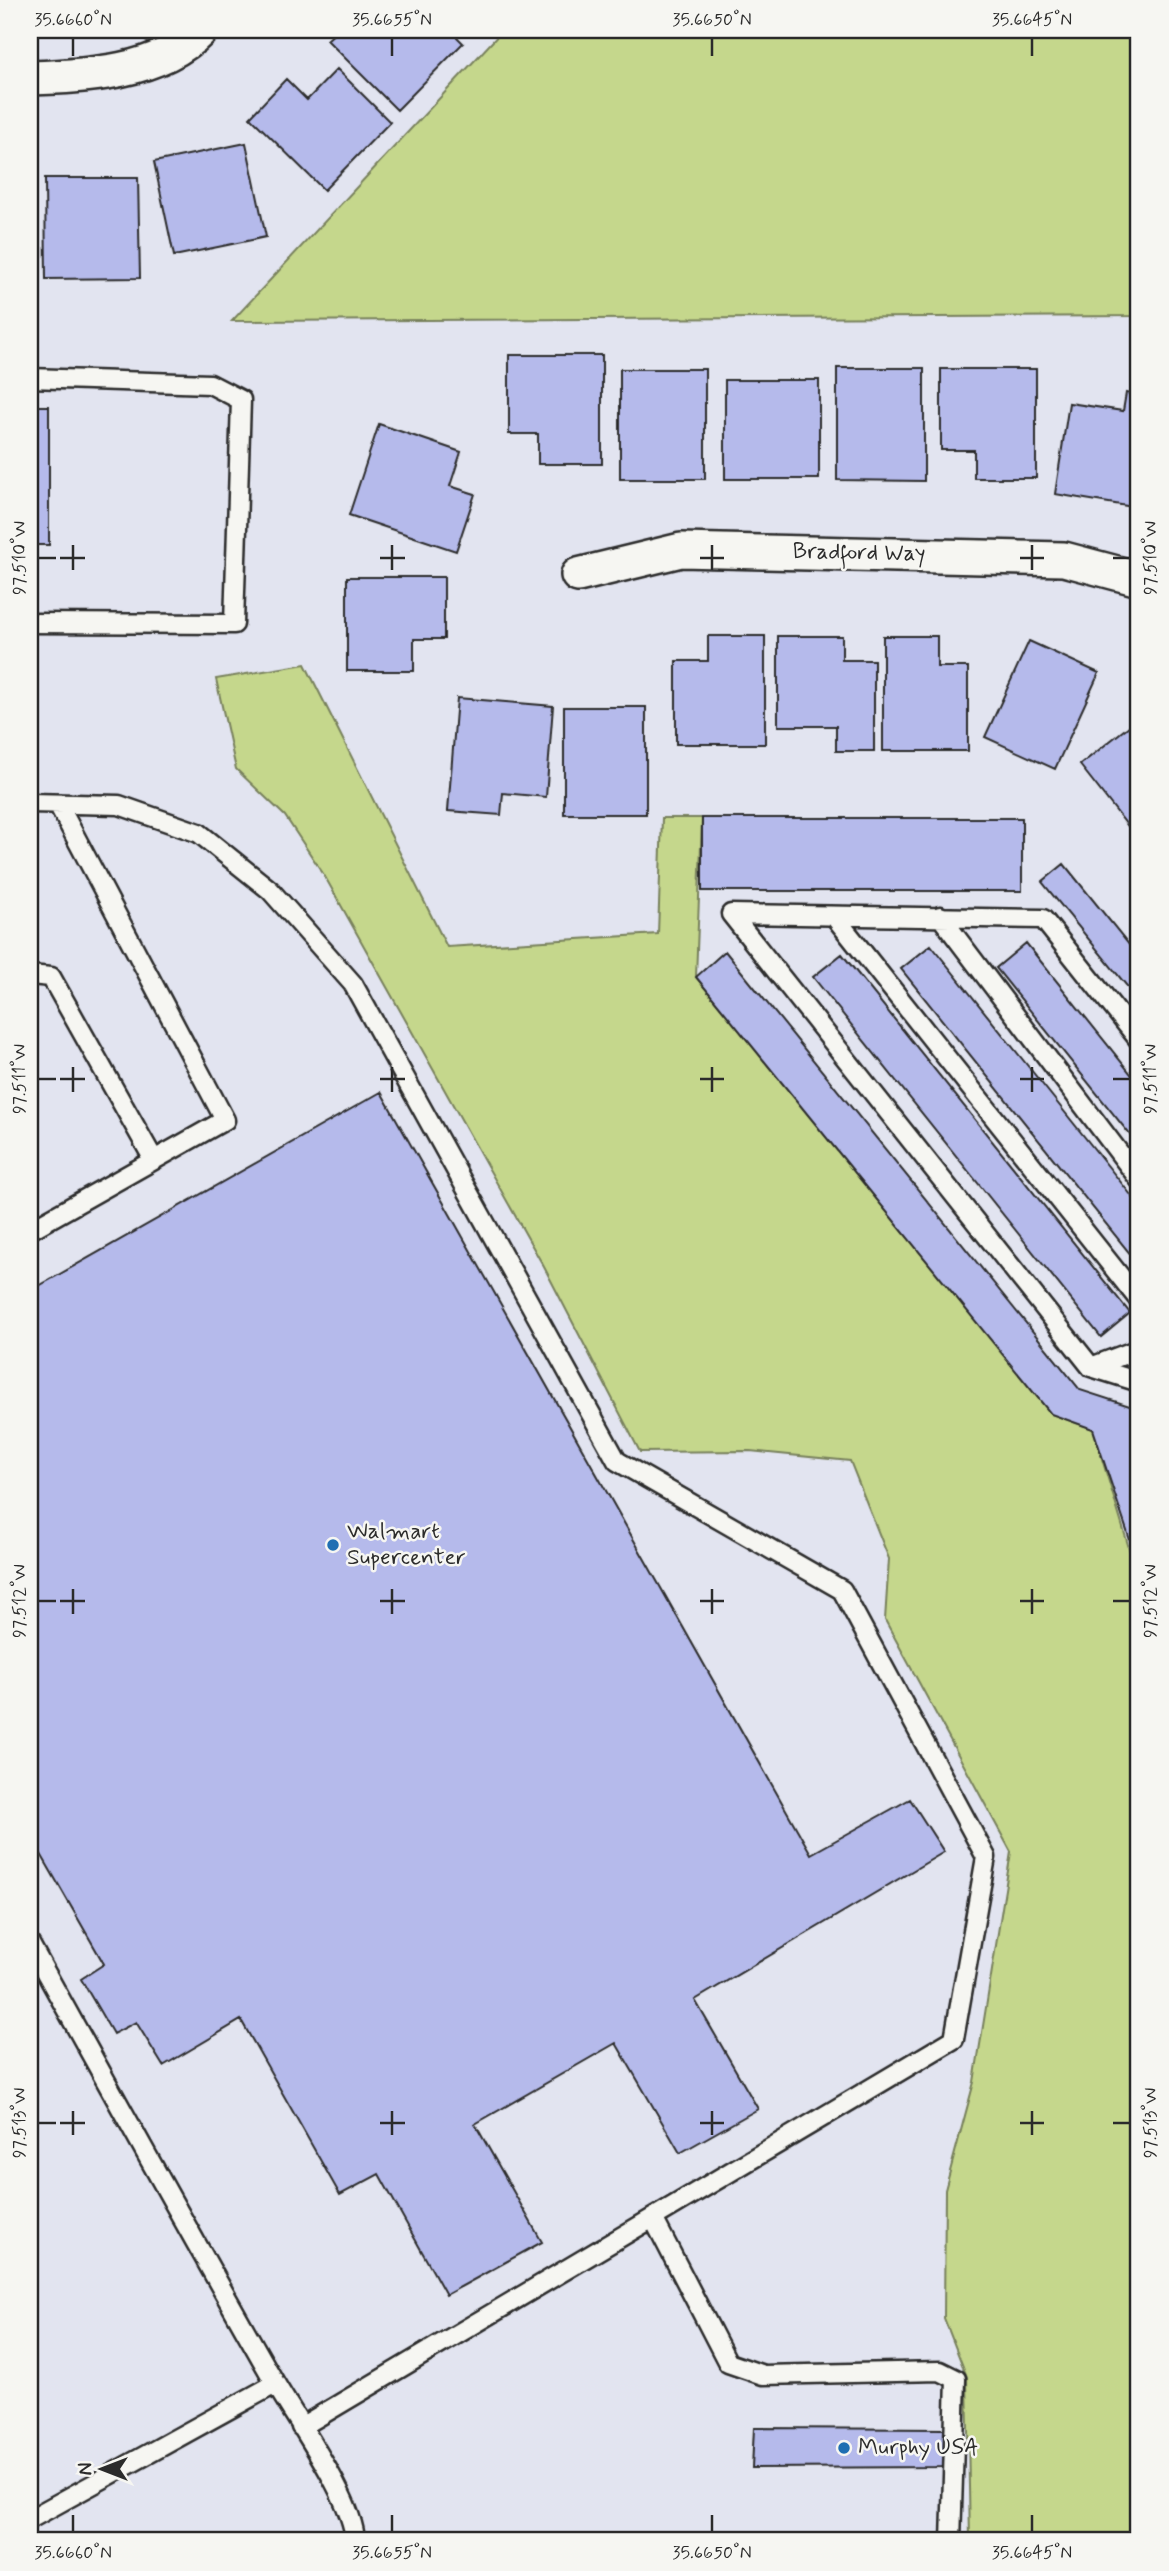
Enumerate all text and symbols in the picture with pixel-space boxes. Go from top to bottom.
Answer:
text: 35.6660°N [34,8,112,32]
text: 35.6655°N [352,8,432,32]
text: 35.6650°N [672,8,752,32]
text: 35.6645°N [992,8,1072,32]
text: 97.510°W [8,521,32,595]
text: 97.510°W [1139,521,1163,595]
street label: Bradford Way [792,537,926,570]
text: 97.511°W [8,1044,32,1114]
text: 97.511°W [1139,1044,1163,1114]
place label: Walmart Supercenter [347,1517,466,1573]
marker: Walmart Supercenter [325,1537,341,1553]
text: 97.512°W [8,1564,32,1638]
text: 97.512°W [1139,1564,1163,1638]
text: 97.513°W [8,2088,32,2158]
text: 97.513°W [1139,2088,1163,2158]
place label: Murphy USA [858,2433,979,2463]
north arrow [66,2434,136,2504]
marker: Murphy USA [836,2440,852,2456]
text: N [74,2463,99,2475]
text: 35.6660°N [34,2541,112,2565]
text: 35.6655°N [352,2541,432,2565]
text: 35.6650°N [672,2541,752,2565]
text: 35.6645°N [992,2541,1072,2565]

